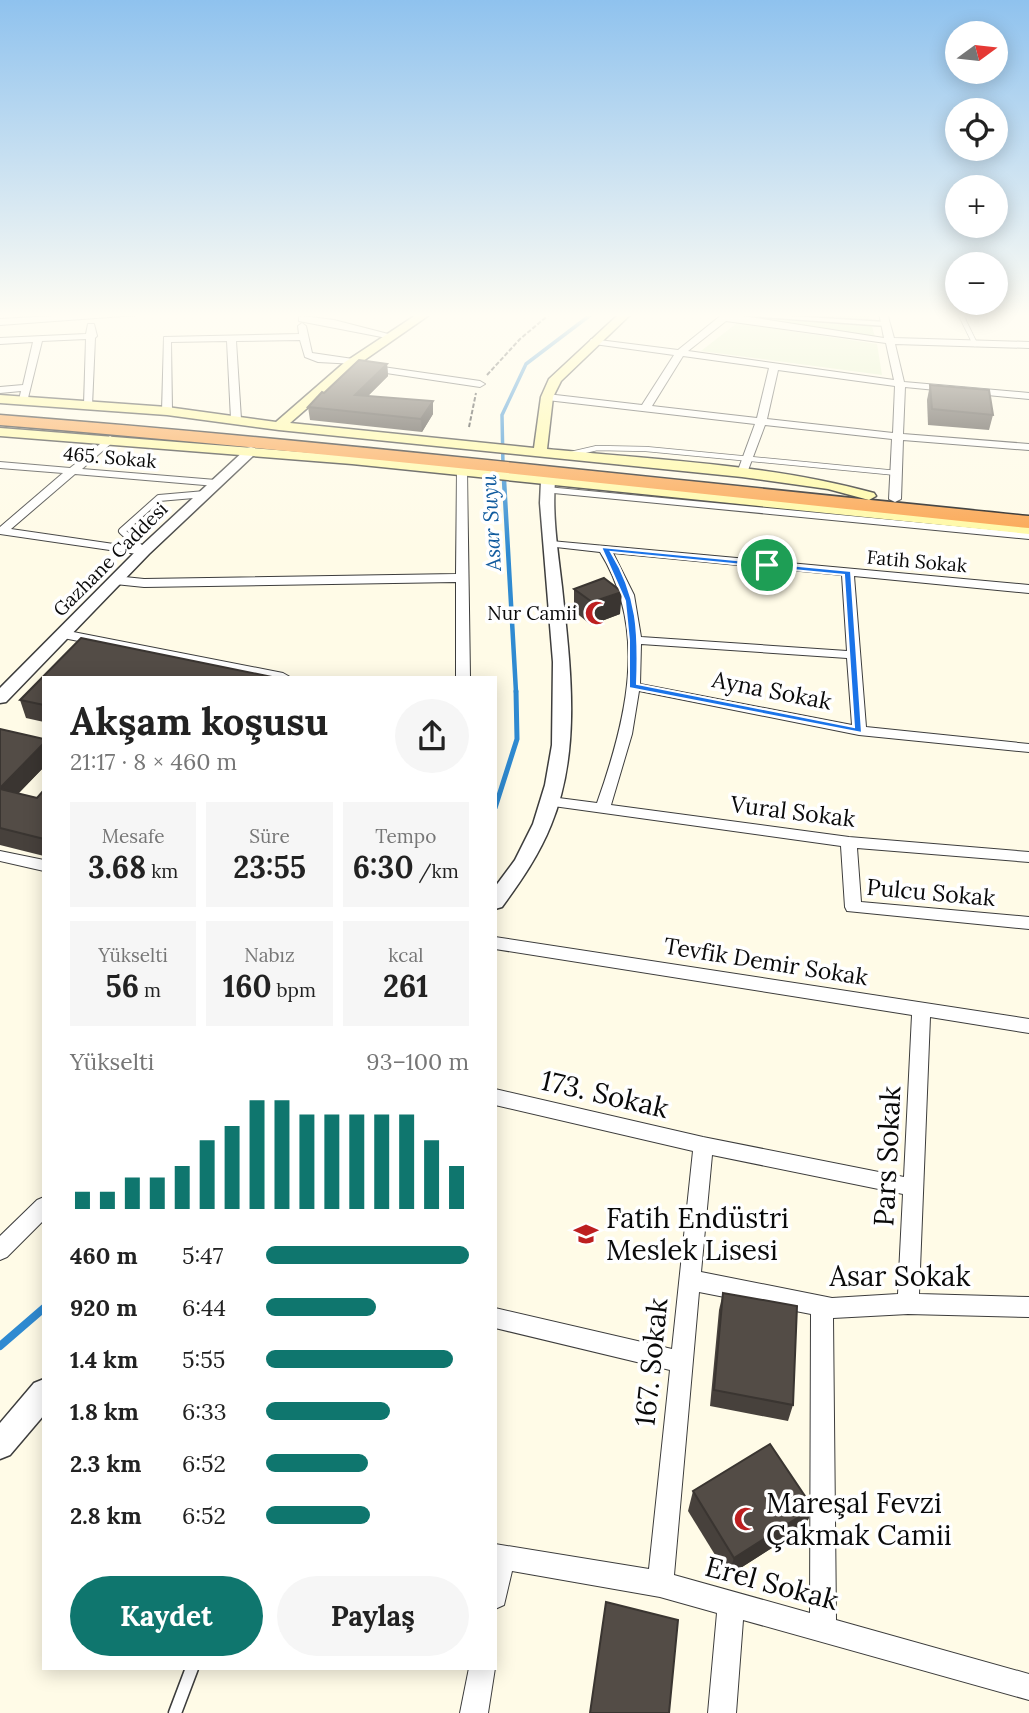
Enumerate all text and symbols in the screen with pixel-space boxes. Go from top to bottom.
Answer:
north arrow [945,21,1008,84]
map controls [945,21,1008,315]
button: locate [945,98,1008,161]
button: + [945,175,1008,238]
button: − [945,252,1008,315]
street label: 465. Sokak [62,441,158,473]
water label: Asar Suyu [475,474,507,573]
street label: Gazhane Caddesi [48,497,172,621]
pin [737,535,797,595]
street label: Fatih Sokak [866,545,969,577]
icon: arrive [748,546,786,584]
mosque icon: Nur Camii [583,599,611,627]
place label: Nur Camii [487,601,577,625]
street label: Ayna Sokak [709,664,835,716]
text: Akşam koşusu [70,697,328,745]
button: share [395,699,469,773]
text: 21:17 · 8 × 460 m [70,747,237,776]
street label: Vural Sokak [728,789,858,833]
text: Mesafe [102,824,165,848]
text: Süre [249,824,290,848]
text: Tempo [375,824,436,848]
text: 3.68 [88,848,146,886]
text: 23:55 [233,848,306,886]
text: 6:30 [353,848,414,886]
text: km [146,859,178,883]
text: /km [414,859,459,883]
street label: Pulcu Sokak [865,872,997,912]
street label: Tevfik Demir Sokak [662,931,871,992]
text: Yükselti [98,943,168,967]
text: Nabız [244,943,295,967]
text: kcal [388,943,423,967]
text: 56 [105,967,139,1005]
text: 160 [223,967,272,1005]
text: 261 [383,967,429,1005]
text: m [139,978,161,1002]
text: bpm [272,978,316,1002]
text: Yükselti [70,1047,154,1076]
text: 93–100 m [366,1047,469,1076]
street label: 173. Sokak [538,1062,672,1126]
street label: Pars Sokak [865,1085,909,1227]
place label: Fatih Endüstri Meslek Lisesi [606,1200,789,1268]
school or university icon: Fatih Endüstri Meslek Lisesi [572,1220,600,1248]
text: 460 m [70,1241,138,1270]
text: 5:47 [182,1241,223,1270]
street label: Asar Sokak [828,1258,971,1294]
text: 920 m [70,1293,137,1322]
text: 6:44 [182,1293,226,1322]
street label: 167. Sokak [626,1296,676,1428]
text: 1.4 km [70,1345,138,1374]
text: 5:55 [182,1345,225,1374]
text: 1.8 km [70,1397,139,1426]
text: 6:33 [182,1397,227,1426]
text: 2.3 km [70,1449,141,1478]
text: 6:52 [182,1449,226,1478]
place label: Mareşal Fevzi Çakmak Camii [766,1485,952,1553]
text: 2.8 km [70,1501,142,1530]
text: 6:52 [182,1501,226,1530]
mosque icon: Mareşal Fevzi Çakmak Camii [732,1505,760,1533]
street label: Erel Sokak [702,1548,842,1618]
button: Kaydet [70,1576,263,1656]
button: Paylaş [277,1576,469,1656]

